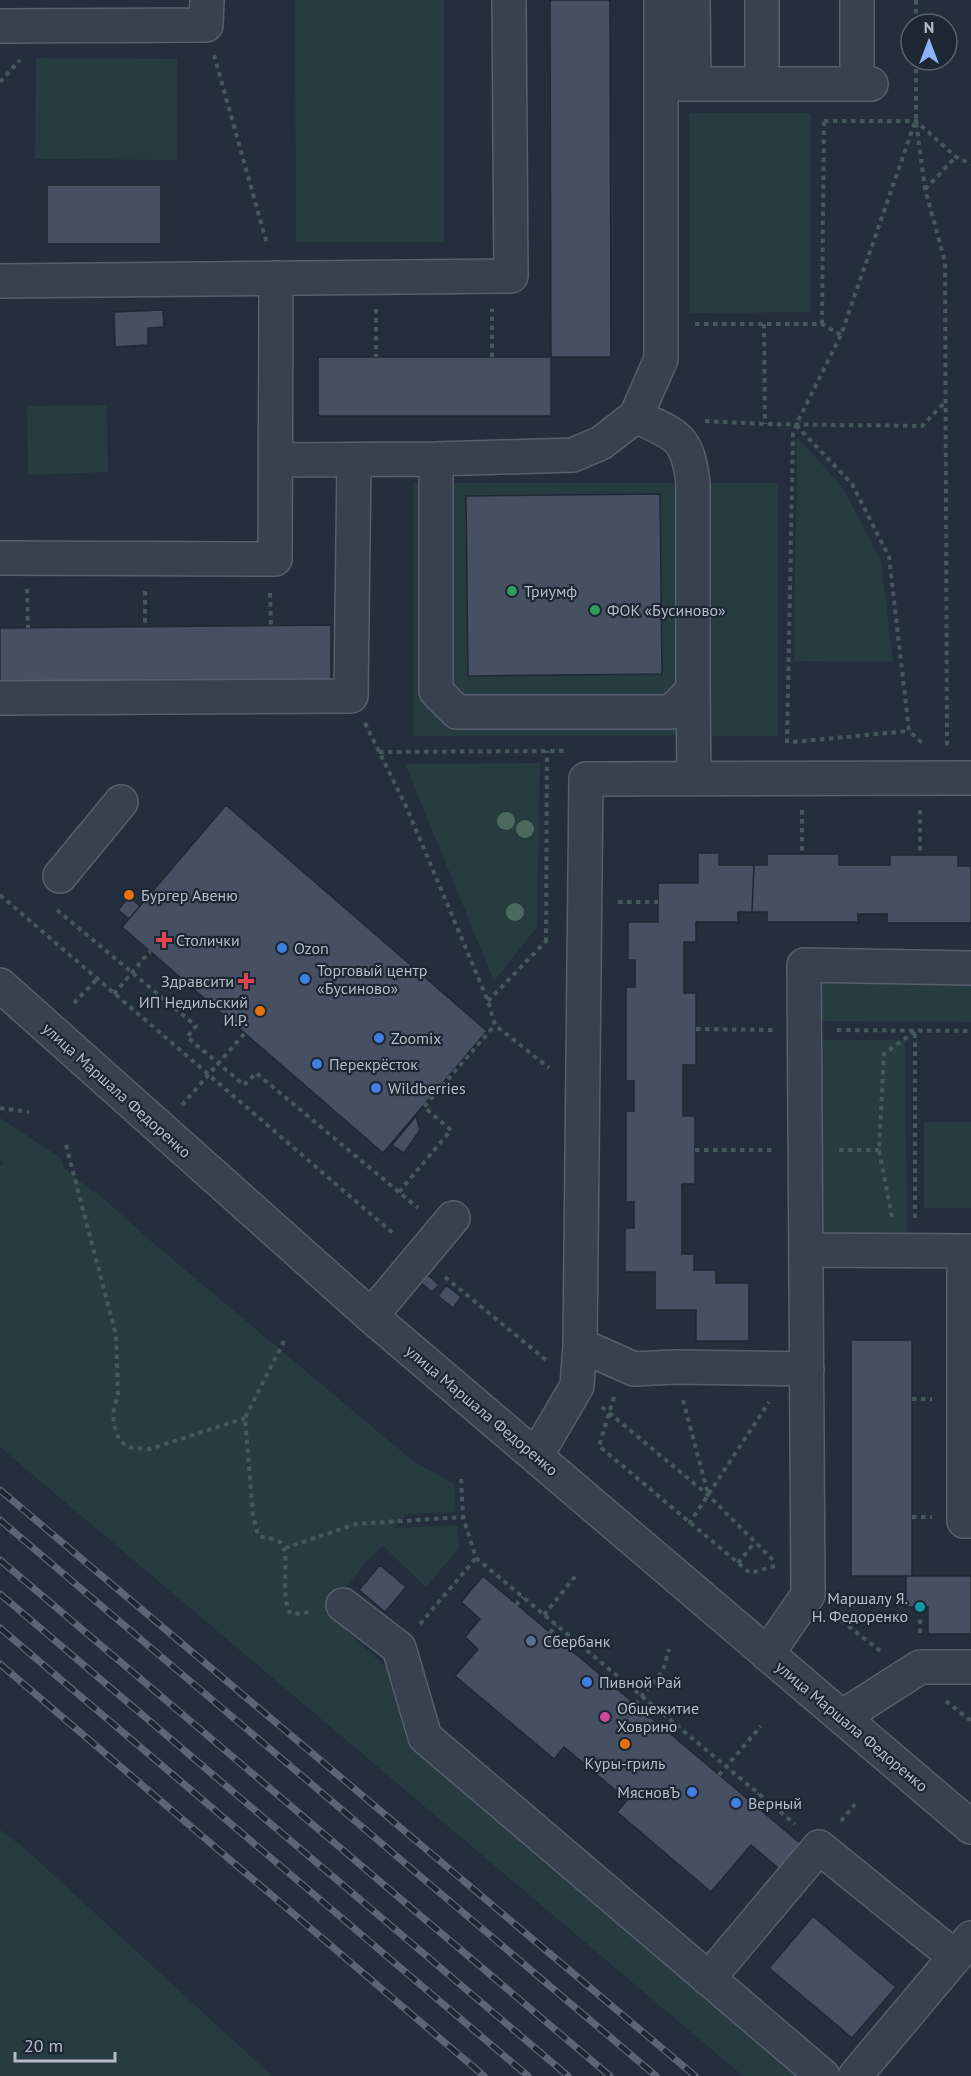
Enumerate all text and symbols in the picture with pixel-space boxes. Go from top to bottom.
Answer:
north arrow [899,12,959,72]
text: N [924,17,934,37]
place label: Триумф [524,581,577,601]
marker: Триумф [505,584,519,598]
place label: ФОК «Бусиново» [607,600,726,620]
marker: ФОК «Бусиново» [588,603,602,617]
place label: Бургер Авеню [141,885,238,905]
marker: Бургер Авеню [122,888,136,902]
place label: Столички [176,930,240,950]
marker: Столички [157,933,171,947]
place label: Ozon [294,938,329,958]
marker: Ozon [275,941,289,955]
place label: Торговый центр «Бусиново» [317,960,427,998]
place label: Здравсити [161,971,234,991]
marker: Торговый центр «Бусиново» [298,972,312,986]
marker: Здравсити [239,974,253,988]
place label: ИП Недильский И.Р. [139,992,248,1030]
marker: ИП Недильский И.Р. [253,1004,267,1018]
street label: улица Маршала Федоренко [39,1018,195,1162]
place label: Zoomix [391,1028,442,1048]
marker: Zoomix [372,1031,386,1045]
place label: Перекрёсток [329,1054,418,1074]
marker: Перекрёсток [310,1057,324,1071]
place label: Wildberries [388,1078,466,1098]
marker: Wildberries [369,1081,383,1095]
street label: улица Маршала Федоренко [402,1340,562,1480]
place label: Маршалу Я. Н. Федоренко [812,1588,908,1626]
marker: Маршалу Я. Н. Федоренко [913,1600,927,1614]
place label: Сбербанк [543,1631,611,1651]
marker: Сбербанк [524,1634,538,1648]
street label: улица Маршала Федоренко [772,1656,932,1796]
place label: Пивной Рай [599,1672,682,1692]
marker: Пивной Рай [580,1675,594,1689]
place label: Общежитие Ховрино [617,1698,699,1736]
marker: Общежитие Ховрино [598,1710,612,1724]
marker: Куры-гриль [618,1737,632,1751]
place label: Куры-гриль [585,1753,665,1773]
place label: МясновЪ [617,1782,680,1802]
marker: МясновЪ [685,1785,699,1799]
place label: Верный [748,1793,802,1813]
marker: Верный [729,1796,743,1810]
scale bar [15,2025,116,2063]
text: 20 m [24,2034,63,2057]

